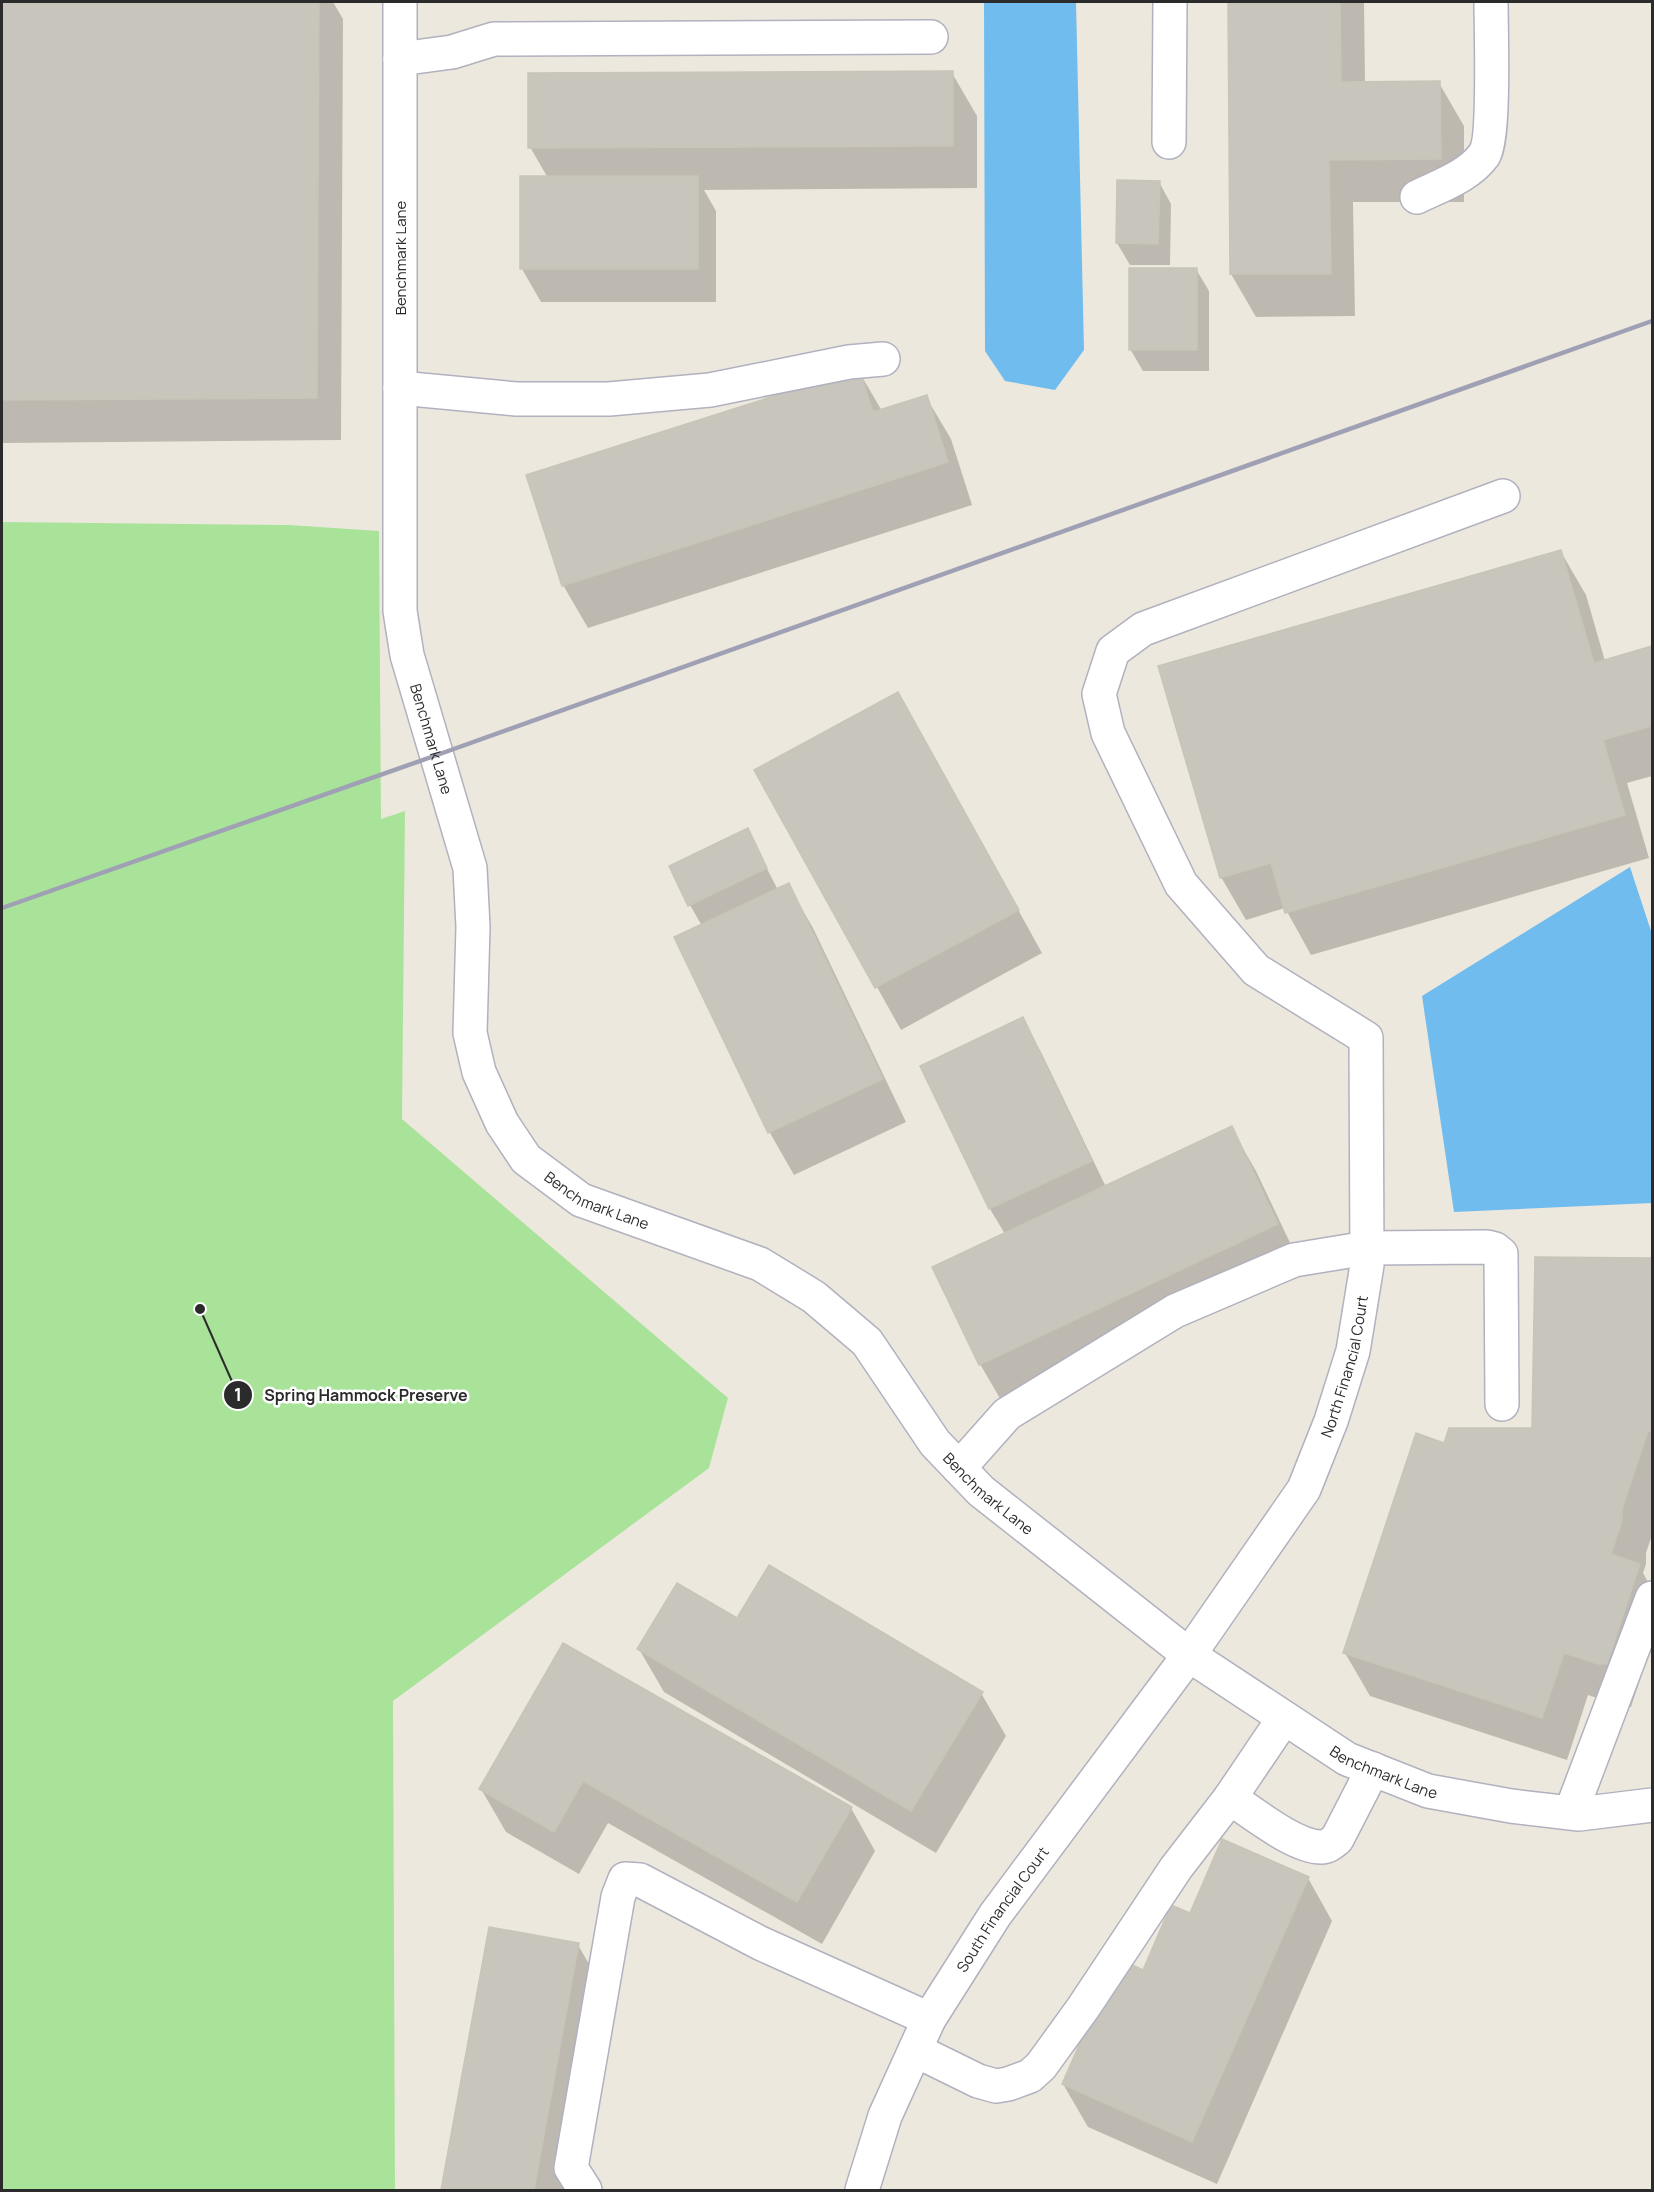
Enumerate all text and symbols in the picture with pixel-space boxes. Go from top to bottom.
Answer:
street label: Benchmark Lane [390,201,411,315]
street label: Benchmark Lane [405,681,458,797]
street label: Benchmark Lane [540,1166,652,1234]
street label: North Financial Court [1315,1294,1372,1440]
callout: Spring Hammock Preserve [223,1378,480,1412]
text: 1 [234,1382,242,1406]
text: Spring Hammock Preserve [264,1384,468,1406]
street label: Benchmark Lane [939,1448,1038,1539]
street label: Benchmark Lane [1326,1740,1439,1803]
street label: South Financial Court [951,1842,1053,1976]

